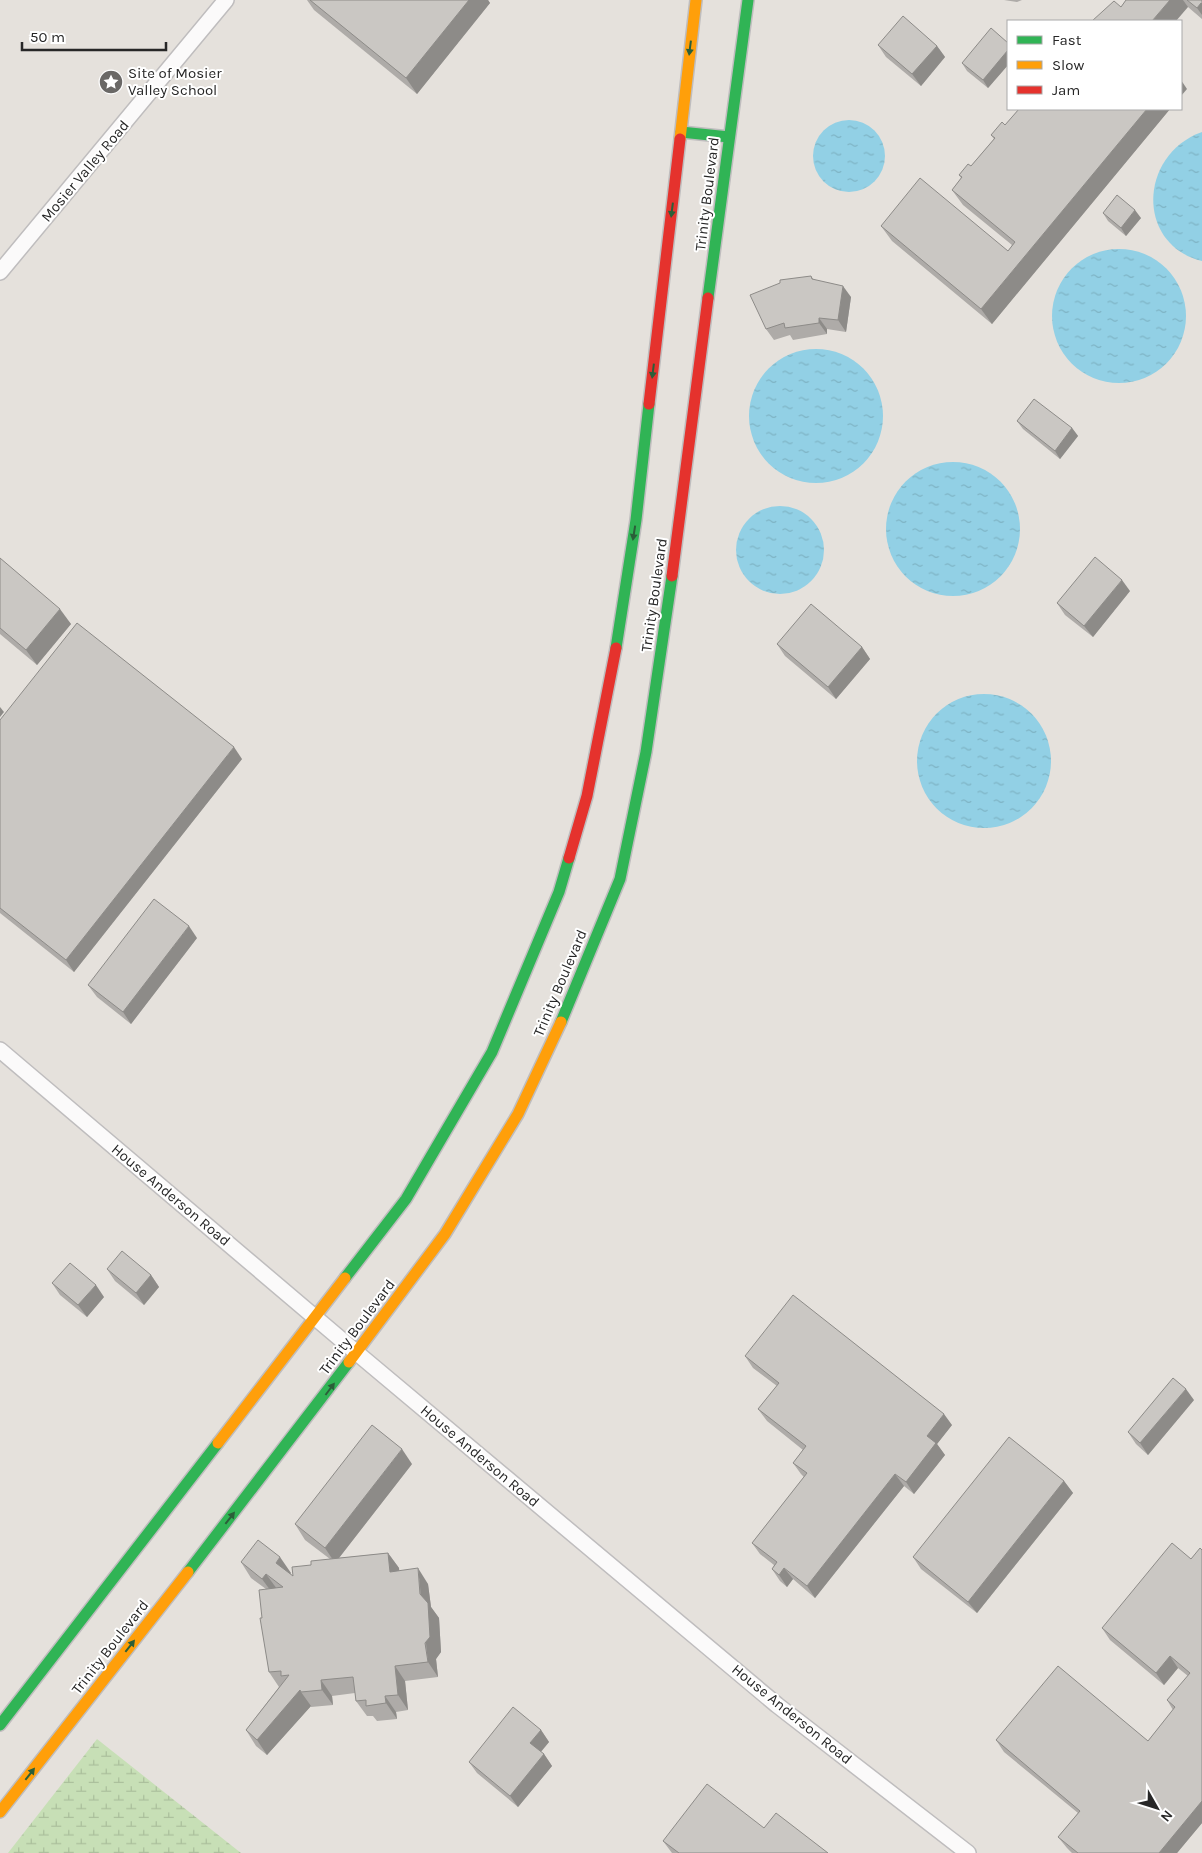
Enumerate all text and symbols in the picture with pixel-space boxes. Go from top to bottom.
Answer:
scale bar [22,20,166,52]
legend [1007,20,1182,110]
text: 50 m [30,28,65,46]
text: Fast [1052,31,1082,49]
one-way arrow [686,41,694,57]
text: Slow [1052,56,1084,74]
place label: Site of Mosier Valley School [128,64,222,99]
place icon: Site of Mosier Valley School [98,69,124,95]
text: Jam [1052,81,1080,99]
street label: Mosier Valley Road [37,116,133,226]
street label: Trinity Boulevard [691,136,723,252]
one-way arrow [668,202,676,218]
one-way arrow [649,364,657,380]
one-way arrow [629,525,637,541]
street label: Trinity Boulevard [637,537,671,653]
street label: Trinity Boulevard [529,927,591,1039]
street label: House Anderson Road [108,1140,234,1250]
street label: Trinity Boulevard [315,1276,399,1378]
one-way arrow [324,1383,335,1396]
street label: House Anderson Road [417,1401,543,1511]
one-way arrow [225,1512,236,1525]
street label: Trinity Boulevard [68,1596,152,1698]
one-way arrow [125,1640,136,1653]
street label: House Anderson Road [728,1660,856,1768]
one-way arrow [25,1767,35,1781]
north arrow [1132,1783,1182,1833]
text: N [1157,1807,1176,1825]

